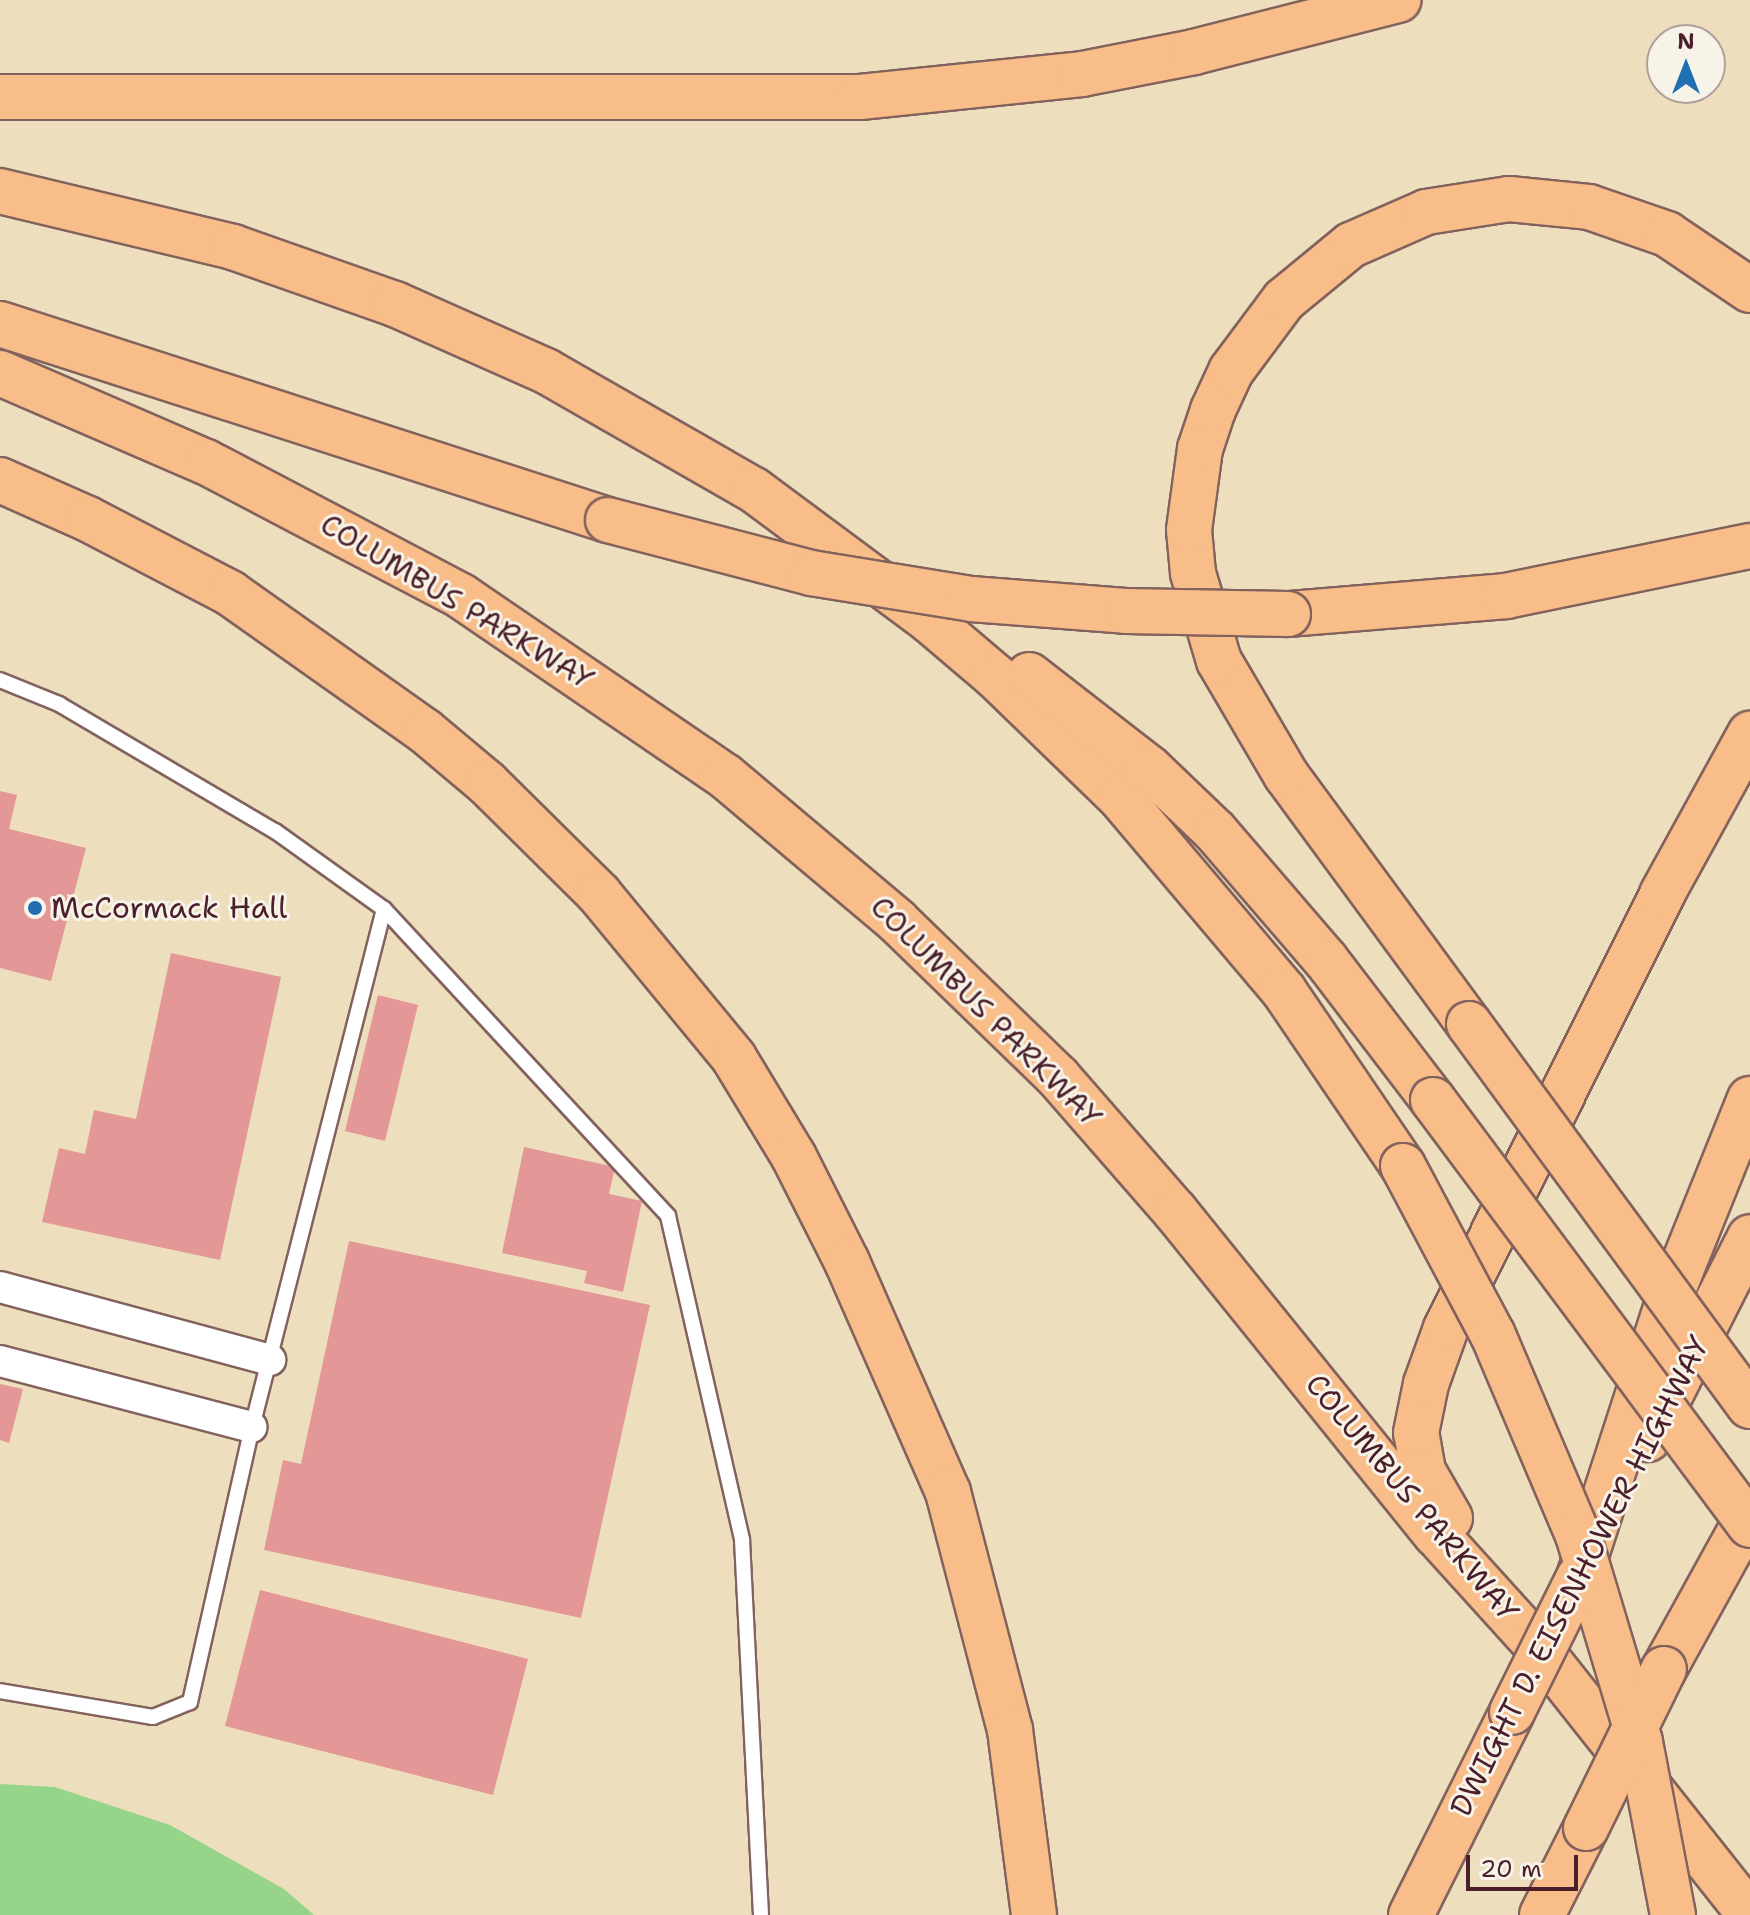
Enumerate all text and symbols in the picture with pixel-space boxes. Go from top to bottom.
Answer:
north arrow [1646,24,1726,104]
text: N [1677,27,1695,56]
street label: COLUMBUS PARKWAY [314,506,600,698]
street label: COLUMBUS PARKWAY [863,889,1109,1135]
place label: McCormack Hall [51,890,287,926]
marker: McCormack Hall [26,899,44,917]
street label: DWIGHT D. EISENHOWER HIGHWAY [1443,1330,1717,1822]
street label: COLUMBUS PARKWAY [1298,1367,1526,1629]
scale bar [1470,1839,1582,1889]
text: 20 m [1480,1853,1542,1885]

